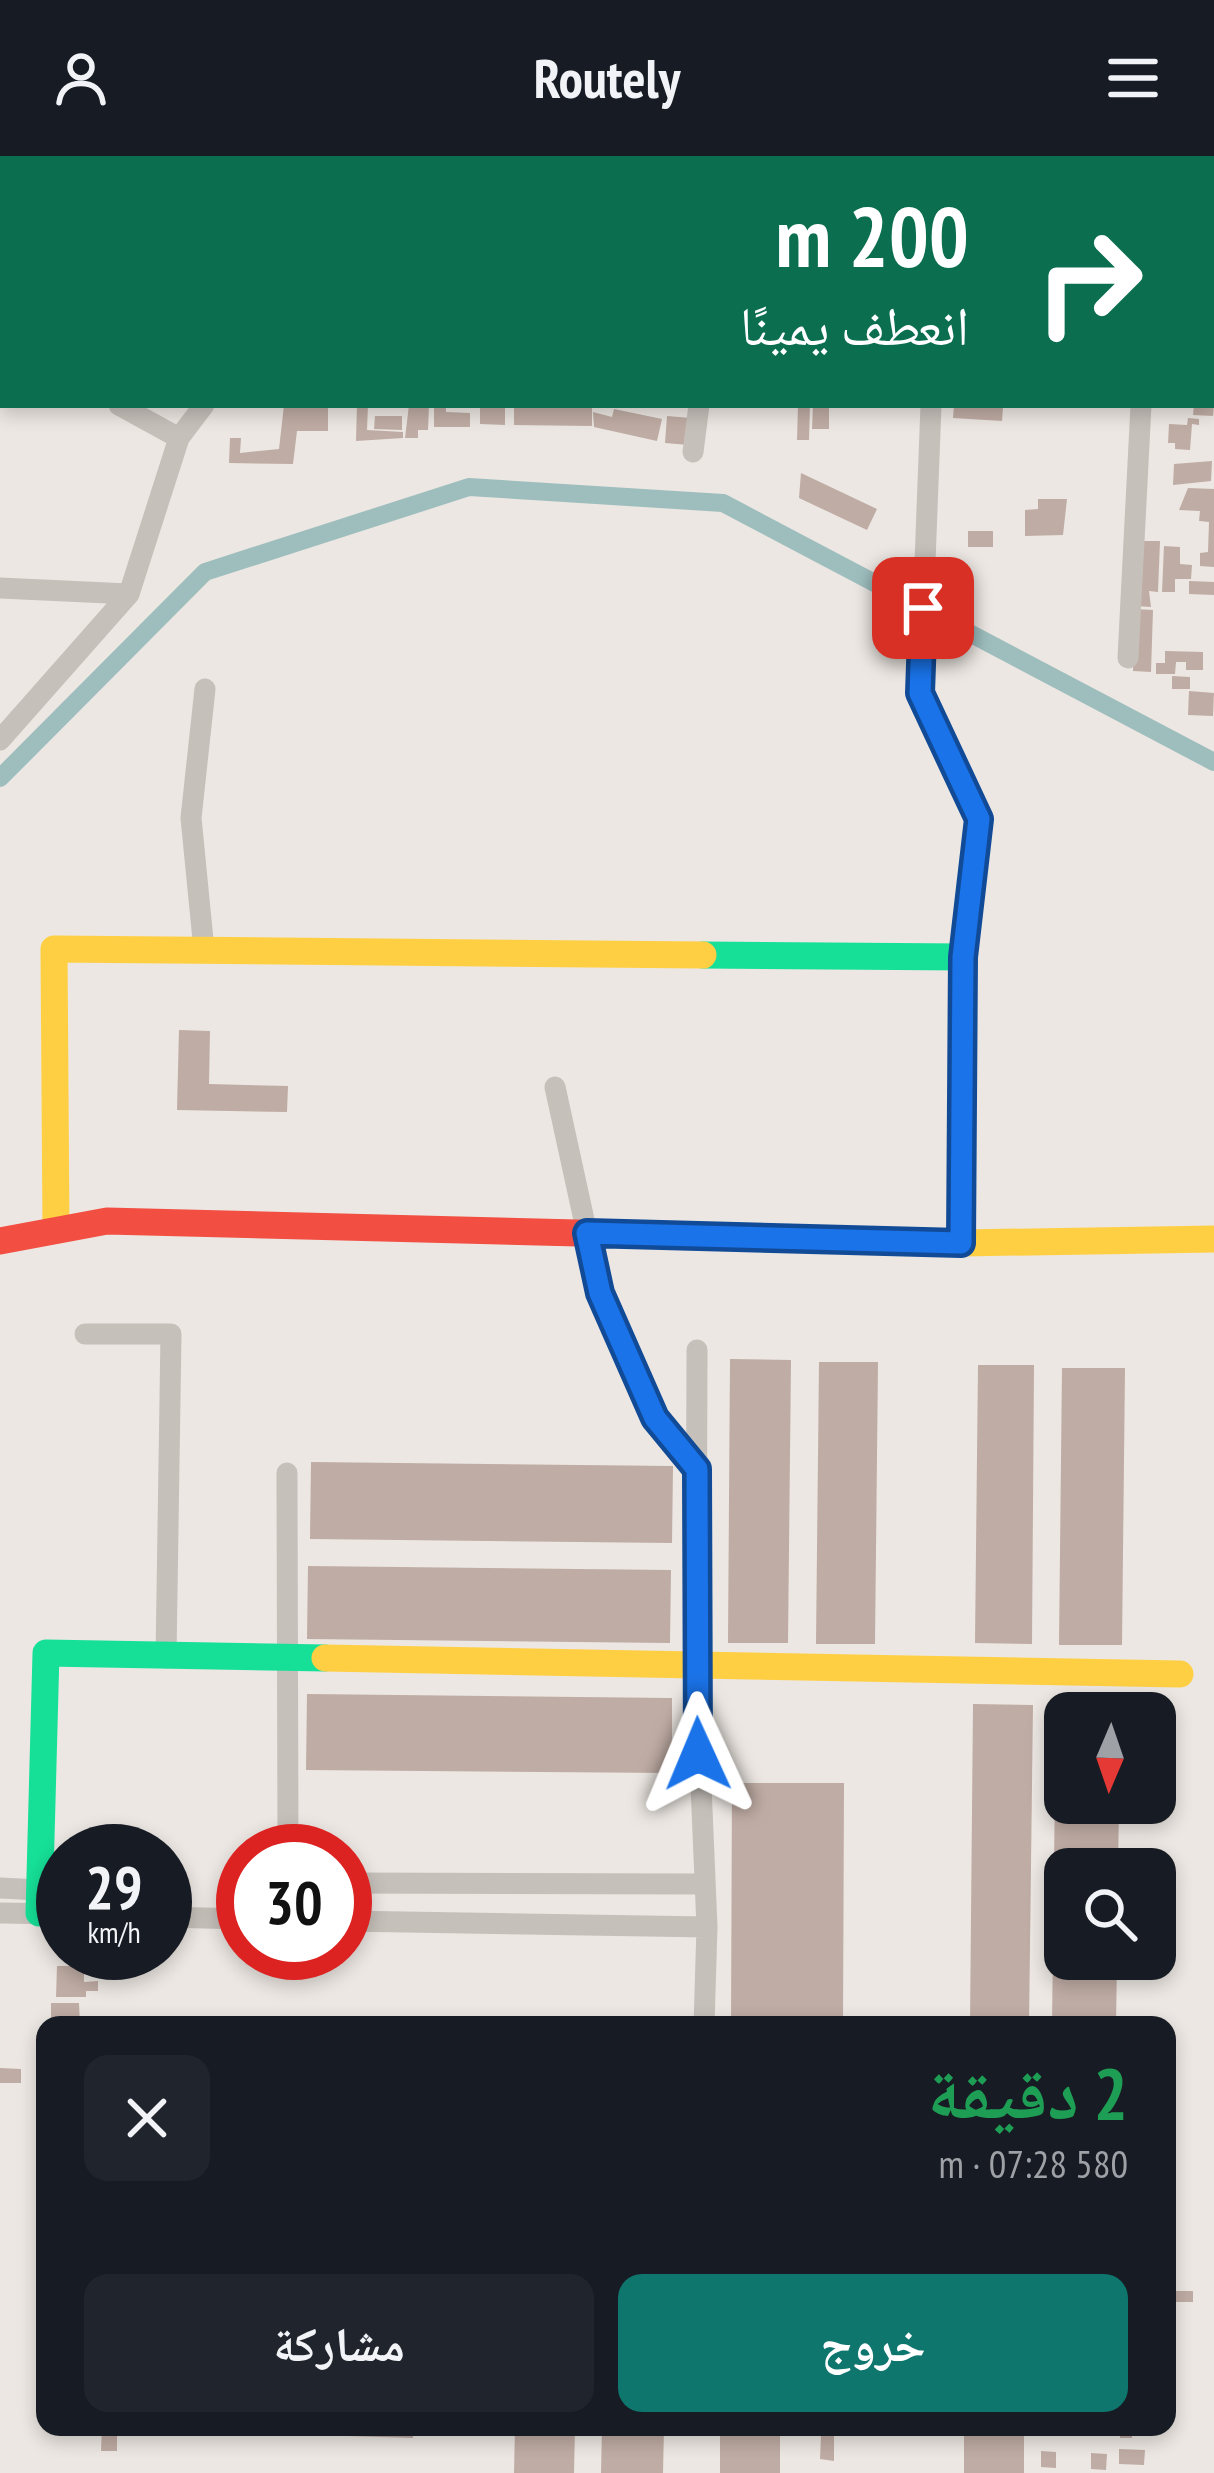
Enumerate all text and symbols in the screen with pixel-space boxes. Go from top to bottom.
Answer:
text: Routely [534,43,680,113]
icon: person [48,45,114,111]
icon: menu [1100,45,1166,111]
text: 200 m [776,181,969,290]
icon: right [1011,204,1167,360]
text: انعطف يمينًا [740,290,969,360]
pin [872,557,974,659]
icon: arrive [890,575,956,641]
position arrow [635,1691,761,1817]
north arrow [1044,1692,1176,1824]
map controls [1044,1692,1176,1980]
speed limit sign: 30 [216,1824,372,1980]
text: 29 [85,1848,143,1926]
button: search [1044,1848,1176,1980]
text: km/h [87,1912,141,1951]
text: 2 دقيقة [928,2046,1128,2139]
button: close [84,2055,210,2181]
text: 580 m · 07:28 [939,2138,1128,2189]
button: مشاركة [84,2274,594,2412]
button: خروج [618,2274,1128,2412]

